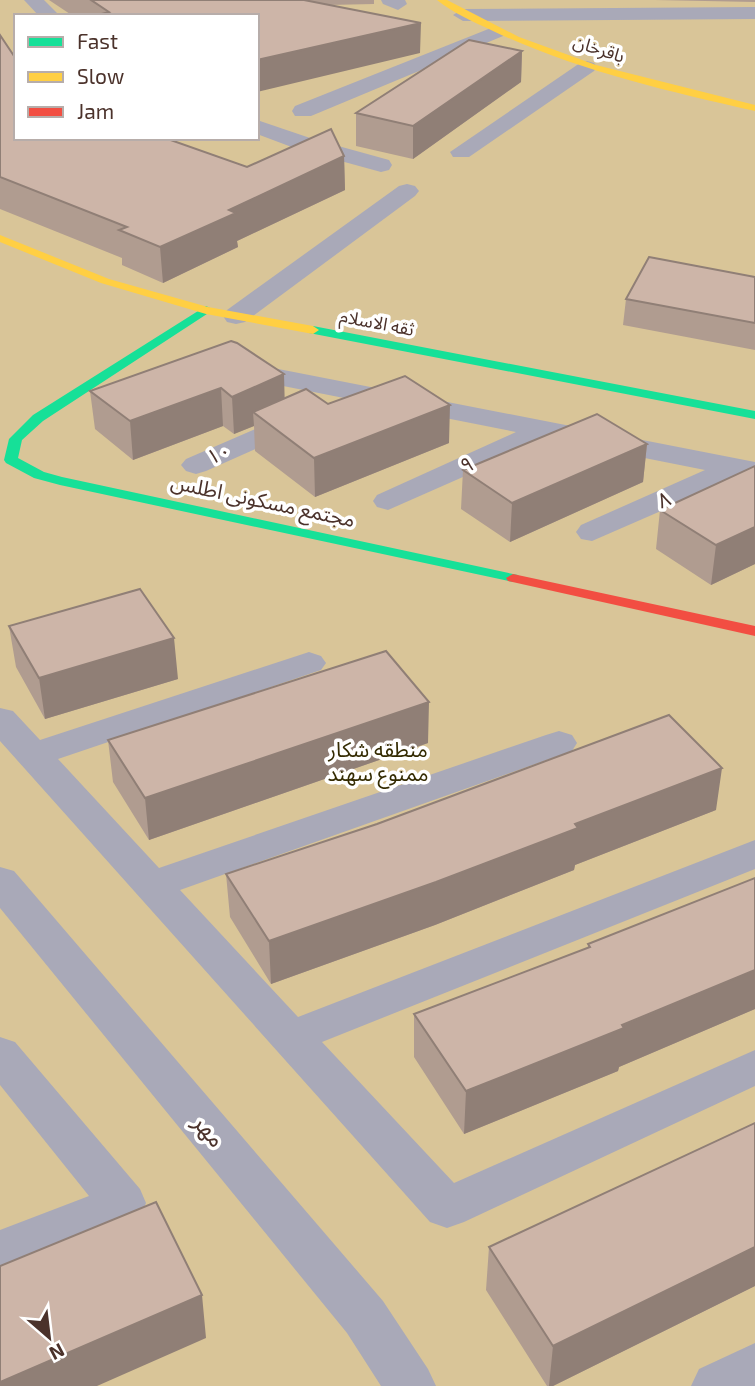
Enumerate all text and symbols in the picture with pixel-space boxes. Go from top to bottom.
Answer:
legend [14,14,259,140]
text: Fast [77,28,118,53]
street label: باقرخان [571,29,628,68]
text: Slow [77,63,124,88]
text: Jam [77,98,114,123]
street label: ثقه الاسلام [337,304,416,344]
street label: ۱۰ [202,436,234,469]
street label: ۹ [456,450,477,477]
street label: مجتمع مسکونی اطلس [168,468,358,535]
street label: ۸ [653,485,674,512]
park label: منطقه شکار ممنوع سهند [327,736,429,789]
street label: مهر [187,1107,232,1153]
north arrow [14,1302,84,1372]
text: N [46,1339,69,1366]

